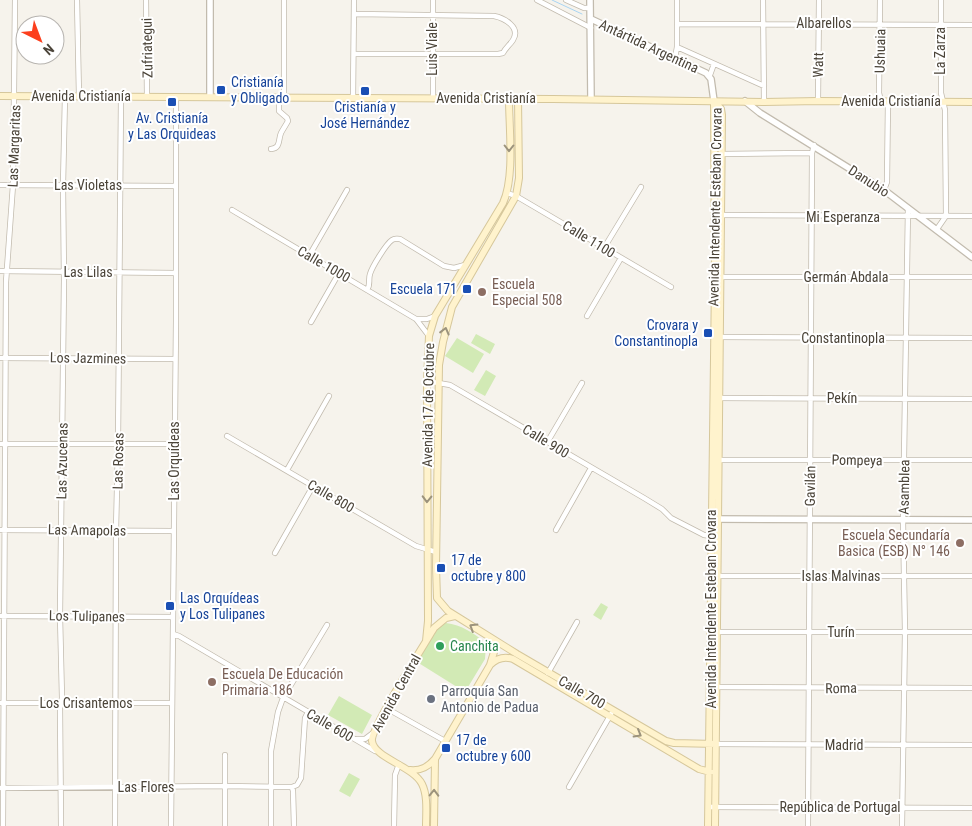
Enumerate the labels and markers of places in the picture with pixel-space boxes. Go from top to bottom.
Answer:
place label: Cristianía y Obligado [231,74,289,106]
marker: Cristianía y Obligado [215,84,227,96]
marker: Cristianía y José Hernández [359,85,371,97]
marker: Av. Cristianía y Las Orquideas [166,96,178,108]
place label: Cristianía y José Hernández [320,99,410,131]
place label: Av. Cristianía y Las Orquideas [128,110,216,142]
place label: Escuela Especial 508 [492,276,562,308]
place label: Escuela 171 [390,281,457,297]
marker: Escuela 171 [461,283,473,295]
marker: Escuela Especial 508 [476,286,488,298]
place label: Crovara y Constantinopla [614,317,698,349]
marker: Crovara y Constantinopla [702,327,714,339]
place label: Escuela Secundaría Basica (ESB) N° 146 [838,527,950,560]
marker: Escuela Secundaría Basica (ESB) N° 146 [954,537,966,549]
place label: 17 de octubre y 800 [451,552,526,584]
marker: 17 de octubre y 800 [435,562,447,574]
place label: Las Orquídeas y Los Tulipanes [180,590,265,622]
marker: Las Orquídeas y Los Tulipanes [164,600,176,612]
place label: Canchita [450,638,499,654]
marker: Canchita [434,640,446,652]
place label: Escuela De Educación Primaria 186 [222,666,343,698]
marker: Escuela De Educación Primaria 186 [206,676,218,688]
place label: Parroquía San Antonio de Padua [441,683,539,715]
marker: Parroquía San Antonio de Padua [425,693,437,705]
place label: 17 de octubre y 600 [456,732,531,764]
marker: 17 de octubre y 600 [440,742,452,754]

